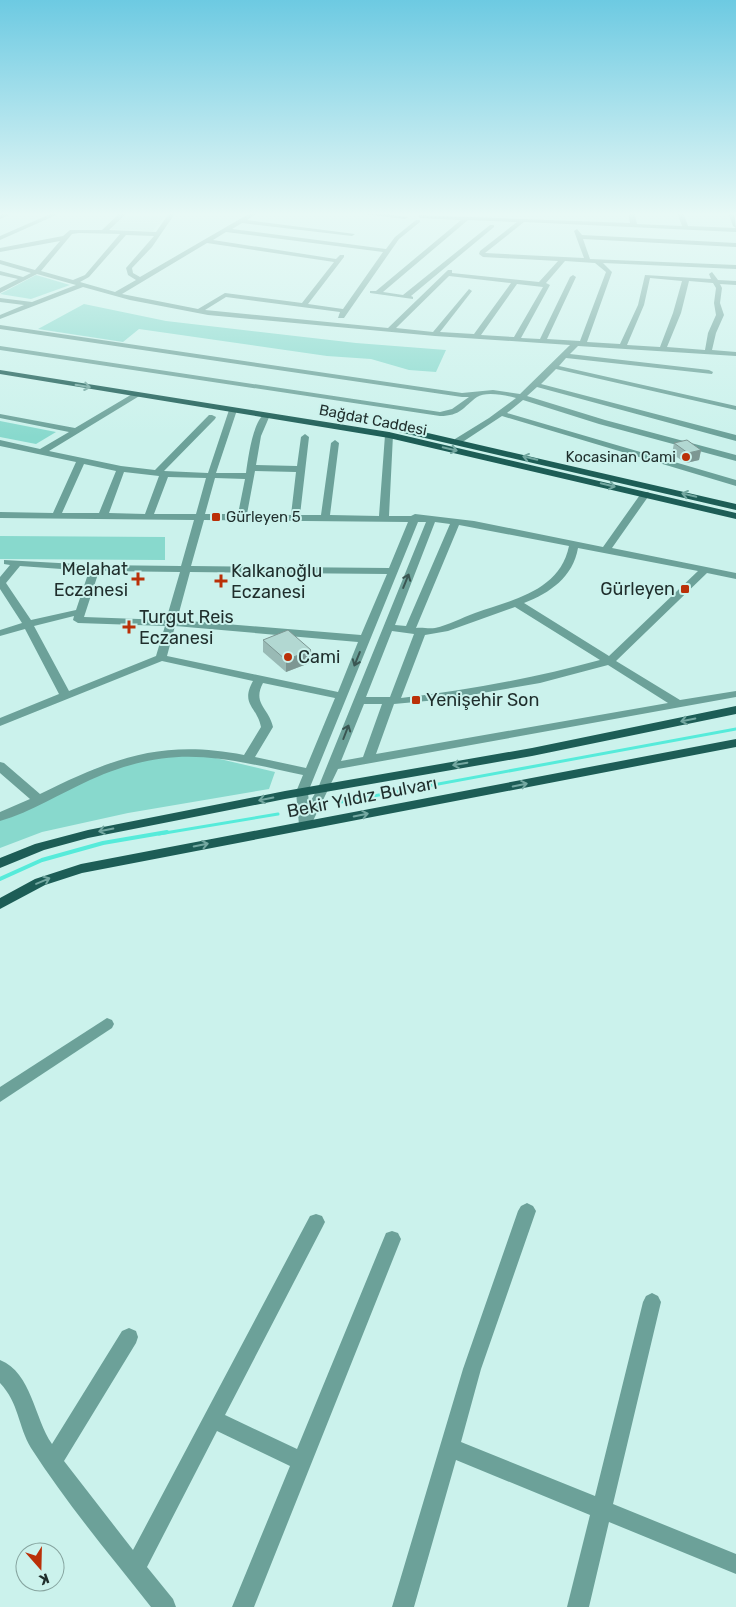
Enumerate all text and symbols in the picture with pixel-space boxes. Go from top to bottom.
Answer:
one-way arrow [74,382,90,392]
street label: Bağdat Caddesi [317,401,429,439]
one-way arrow [441,445,457,454]
place label: Kocasinan Cami [566,448,676,466]
marker: Kocasinan Cami [680,451,692,463]
one-way arrow [523,453,539,462]
one-way arrow [599,481,615,490]
one-way arrow [681,490,697,500]
place label: Gürleyen 5 [226,508,301,526]
marker: Gürleyen 5 [210,511,222,523]
place label: Melahat Eczanesi [54,558,128,601]
place label: Kalkanoğlu Eczanesi [231,560,322,603]
marker: Melahat Eczanesi [132,573,144,585]
one-way arrow [403,574,412,589]
marker: Kalkanoğlu Eczanesi [215,575,227,587]
place label: Gürleyen [600,578,675,600]
marker: Gürleyen [679,583,691,595]
place label: Turgut Reis Eczanesi [139,606,234,649]
marker: Turgut Reis Eczanesi [123,621,135,633]
place label: Cami [298,646,340,668]
marker: Cami [282,651,294,663]
one-way arrow [351,652,360,667]
place label: Yenişehir Son [426,689,539,711]
marker: Yenişehir Son [410,694,422,706]
one-way arrow [681,716,697,725]
one-way arrow [342,725,351,741]
one-way arrow [452,760,468,770]
street label: Bekir Yıldız Bulvarı [285,772,439,822]
one-way arrow [512,779,528,789]
one-way arrow [258,795,274,804]
one-way arrow [352,809,368,819]
one-way arrow [99,826,115,836]
one-way arrow [193,840,209,849]
one-way arrow [35,876,50,886]
north arrow [15,1542,65,1592]
text: K [36,1569,52,1589]

